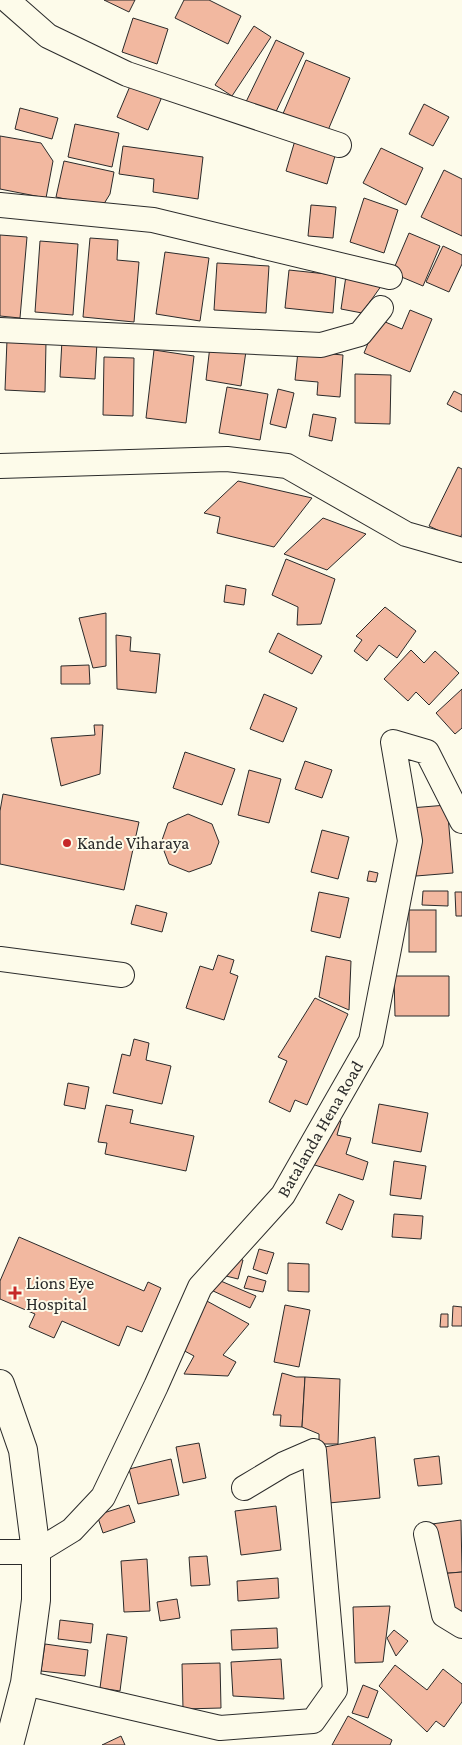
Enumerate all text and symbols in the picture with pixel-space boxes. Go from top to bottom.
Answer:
place label: Kande Viharaya [77,833,189,853]
marker: Kande Viharaya [61,837,73,849]
street label: Batalanda Hena Road [273,1057,367,1201]
place label: Lions Eye Hospital [26,1273,94,1314]
marker: Lions Eye Hospital [8,1286,22,1300]

